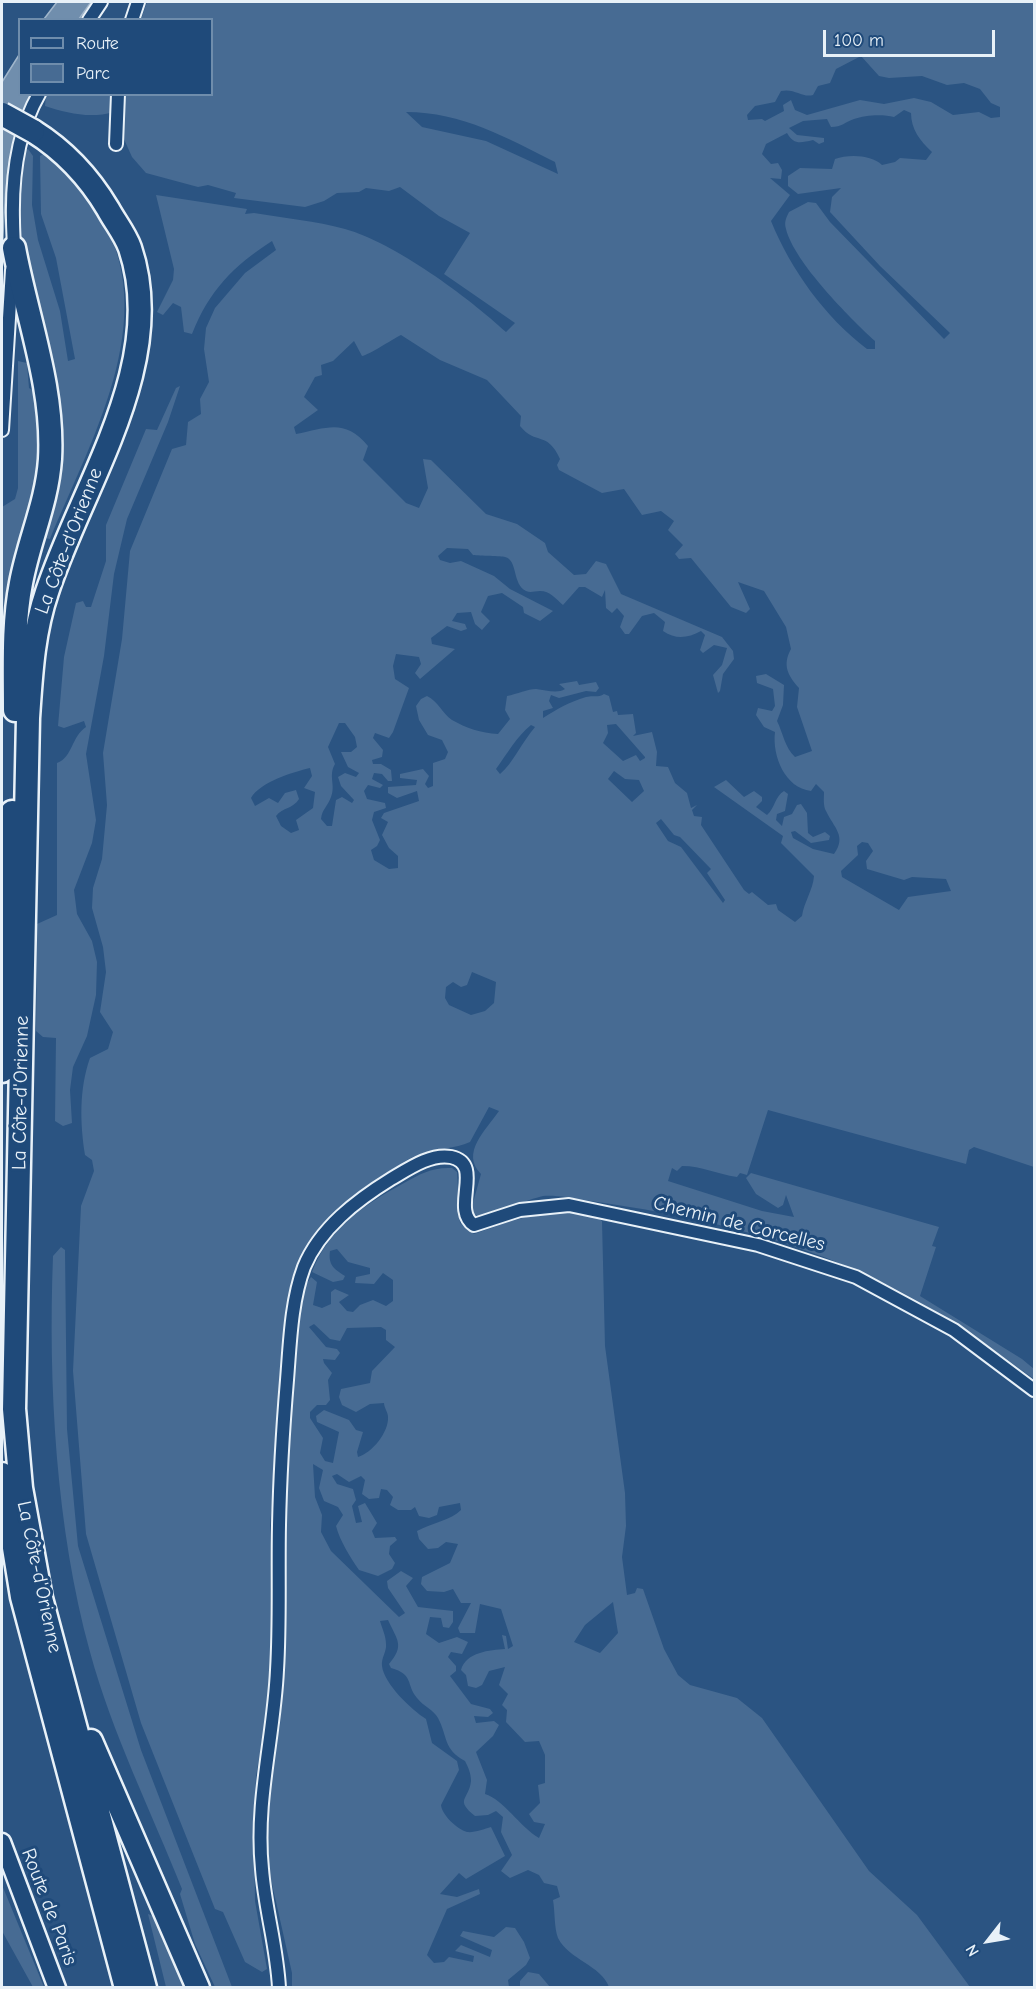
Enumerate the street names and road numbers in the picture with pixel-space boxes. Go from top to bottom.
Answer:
street label: La Côte-d'Orienne [30,465,108,617]
street label: La Côte-d'Orienne [8,1016,34,1170]
street label: Chemin de Corcelles [651,1191,827,1257]
street label: La Côte-d'Orienne [11,1499,67,1655]
street label: Route de Paris [16,1845,82,1969]

